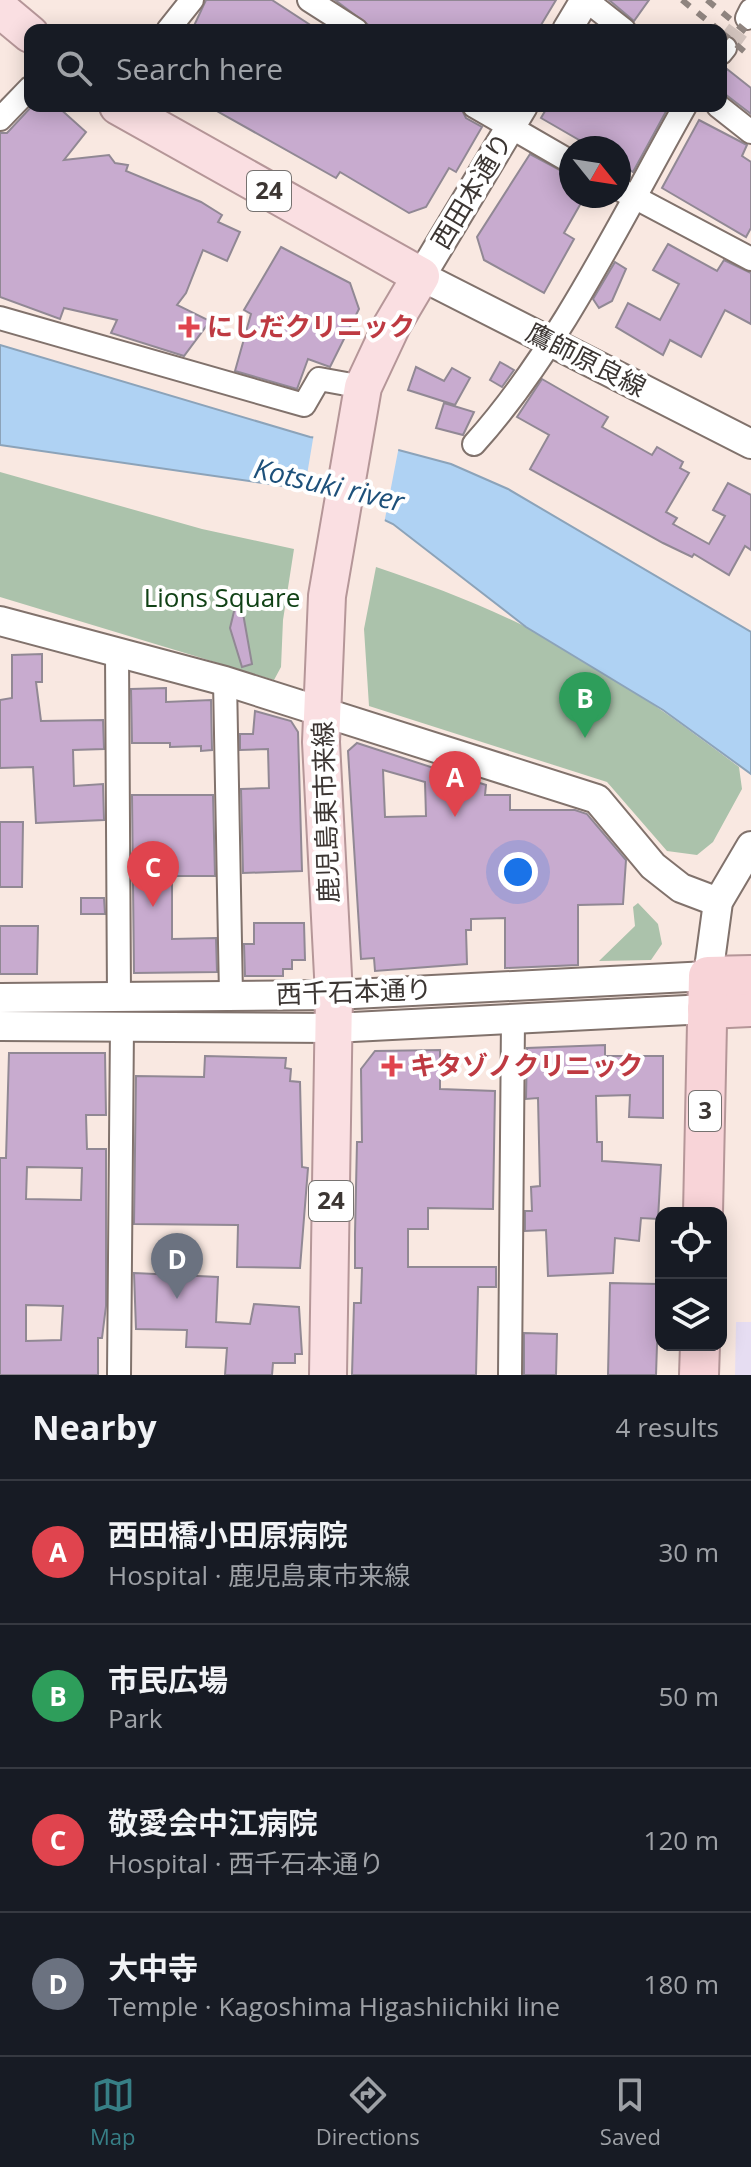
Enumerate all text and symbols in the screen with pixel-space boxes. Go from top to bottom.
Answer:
search box [24,24,727,112]
icon: search [52,46,96,90]
text: Search here [116,48,283,89]
street label: 西田本通り [422,125,520,255]
north arrow [559,136,631,208]
road number: 24 [247,171,291,211]
place label: にしだクリニック [207,308,415,344]
street label: 鷹師原良線 [520,314,653,405]
marker: にしだクリニック [178,316,200,338]
water label: Kotsuki river [250,448,409,520]
park label: Lions Square [144,579,300,615]
pin: B [559,672,611,738]
street label: 鹿児島東市来線 [304,720,346,904]
pin: A [429,751,481,817]
pin: C [127,841,179,907]
your location [498,852,538,892]
street label: 西千石本通り [275,970,433,1012]
place label: キタゾノクリニック [410,1047,643,1083]
marker: キタゾノクリニック [381,1055,403,1077]
road number: 3 [689,1091,721,1131]
road number: 24 [309,1181,353,1221]
map controls [655,1207,727,1351]
button: locate [655,1207,727,1279]
pin: D [151,1233,203,1299]
button: layers [655,1279,727,1351]
text: Nearby [32,1404,157,1450]
text: 4 results [616,1409,719,1445]
text: 西田橋小田原病院 [108,1514,348,1555]
text: A [49,1534,67,1570]
text: 30 m [658,1534,719,1570]
text: Hospital · 鹿児島東市来線 [108,1557,410,1593]
text: 市民広場 [108,1659,228,1700]
text: B [49,1678,67,1714]
text: 50 m [658,1678,719,1714]
text: Park [108,1700,162,1736]
text: 敬愛会中江病院 [108,1802,318,1843]
text: C [50,1822,66,1858]
text: 120 m [644,1822,719,1858]
text: Hospital · 西千石本通り [108,1845,384,1881]
text: 大中寺 [108,1947,198,1988]
text: D [48,1966,68,2002]
text: 180 m [644,1966,719,2002]
text: Temple · Kagoshima Higashiichiki line [108,1988,560,2024]
tab: Map [90,2073,136,2151]
tab: Directions [316,2073,420,2151]
tab: Saved [600,2073,661,2151]

